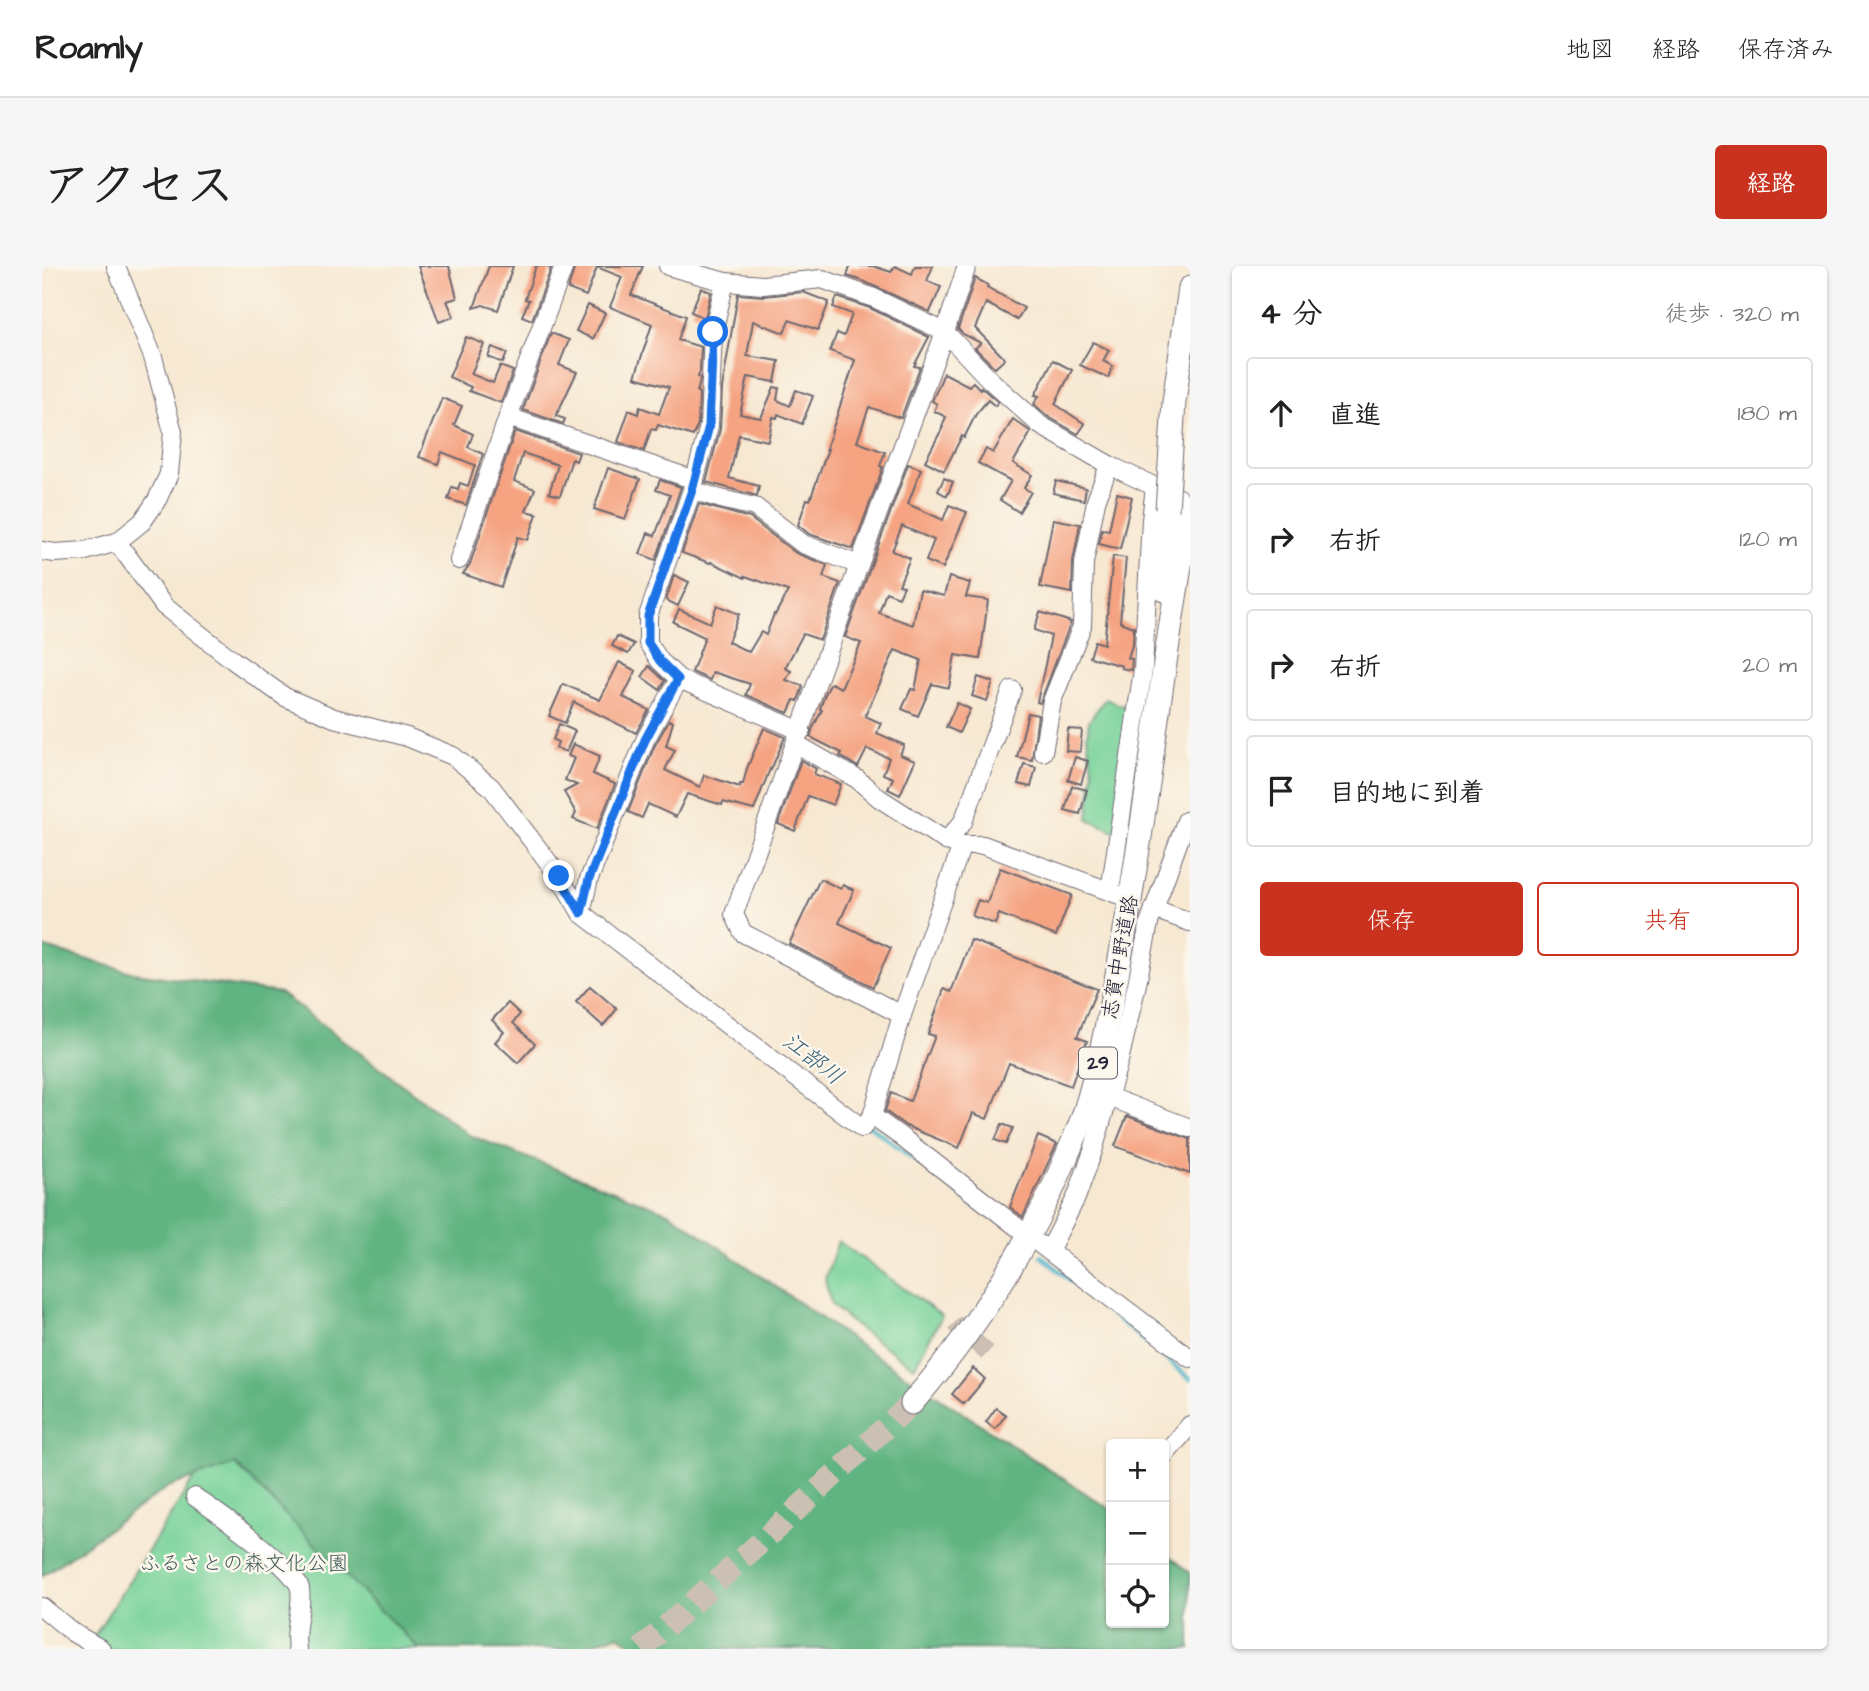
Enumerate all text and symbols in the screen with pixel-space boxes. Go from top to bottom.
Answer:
text: Roamly [35,25,143,71]
text: 地図 [1566,33,1614,67]
text: 経路 [1652,33,1700,67]
text: 保存済み [1738,33,1834,67]
button: 経路 [1715,145,1827,219]
text: アクセス [42,153,235,221]
text: 4 分 [1260,293,1322,335]
text: 徒歩 · 320 m [1665,298,1799,330]
route start [697,316,728,347]
icon: ahead [1262,394,1300,432]
text: 直進 [1329,397,1381,433]
text: 180 m [1738,397,1797,429]
icon: right [1262,520,1300,558]
text: 右折 [1329,523,1381,559]
text: 120 m [1739,523,1797,555]
icon: right [1262,646,1300,684]
text: 右折 [1329,649,1381,685]
text: 20 m [1742,649,1797,681]
icon: arrive [1262,772,1300,810]
text: 目的地に到着 [1329,775,1485,811]
route end [543,860,574,891]
button: 保存 [1260,882,1523,956]
button: 共有 [1537,882,1799,956]
street label: 志賀中野道路 [1095,892,1145,1022]
water label: 江部川 [776,1025,850,1093]
road number: 29 [1079,1048,1117,1078]
map controls [1106,1439,1169,1628]
button: + [1106,1439,1169,1502]
button: − [1106,1502,1169,1565]
park label: ふるさとの森文化公園 [139,1549,349,1578]
button: locate [1106,1565,1169,1628]

